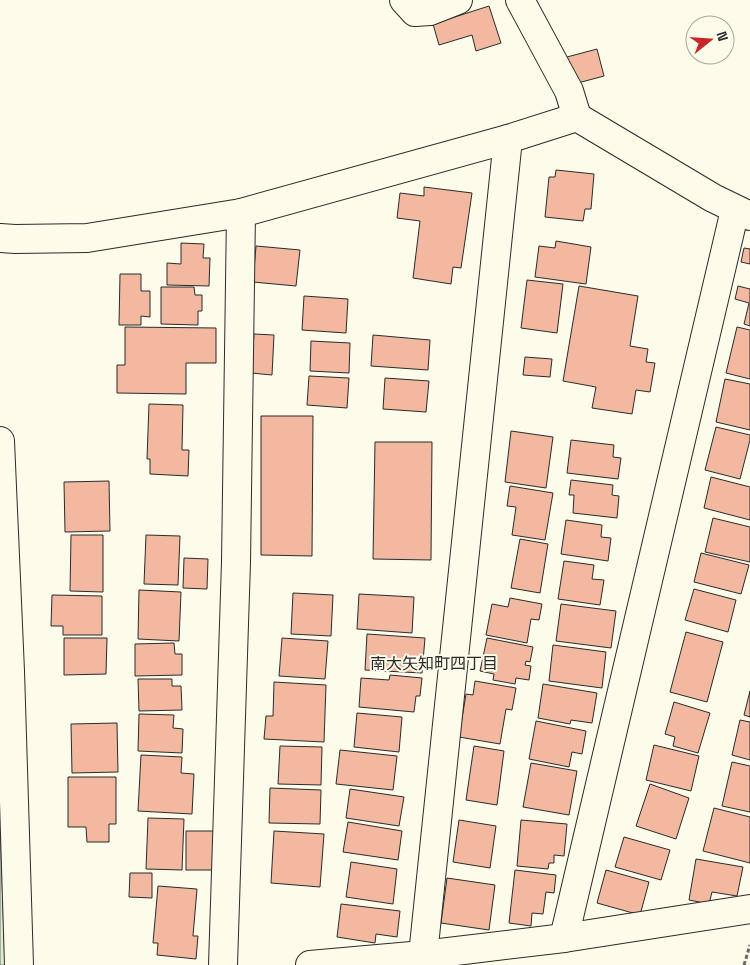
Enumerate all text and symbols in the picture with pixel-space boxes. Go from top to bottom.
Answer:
north arrow [685,15,735,65]
text: N [712,29,732,43]
district label: 南大矢知町四丁目 [370,653,498,674]

